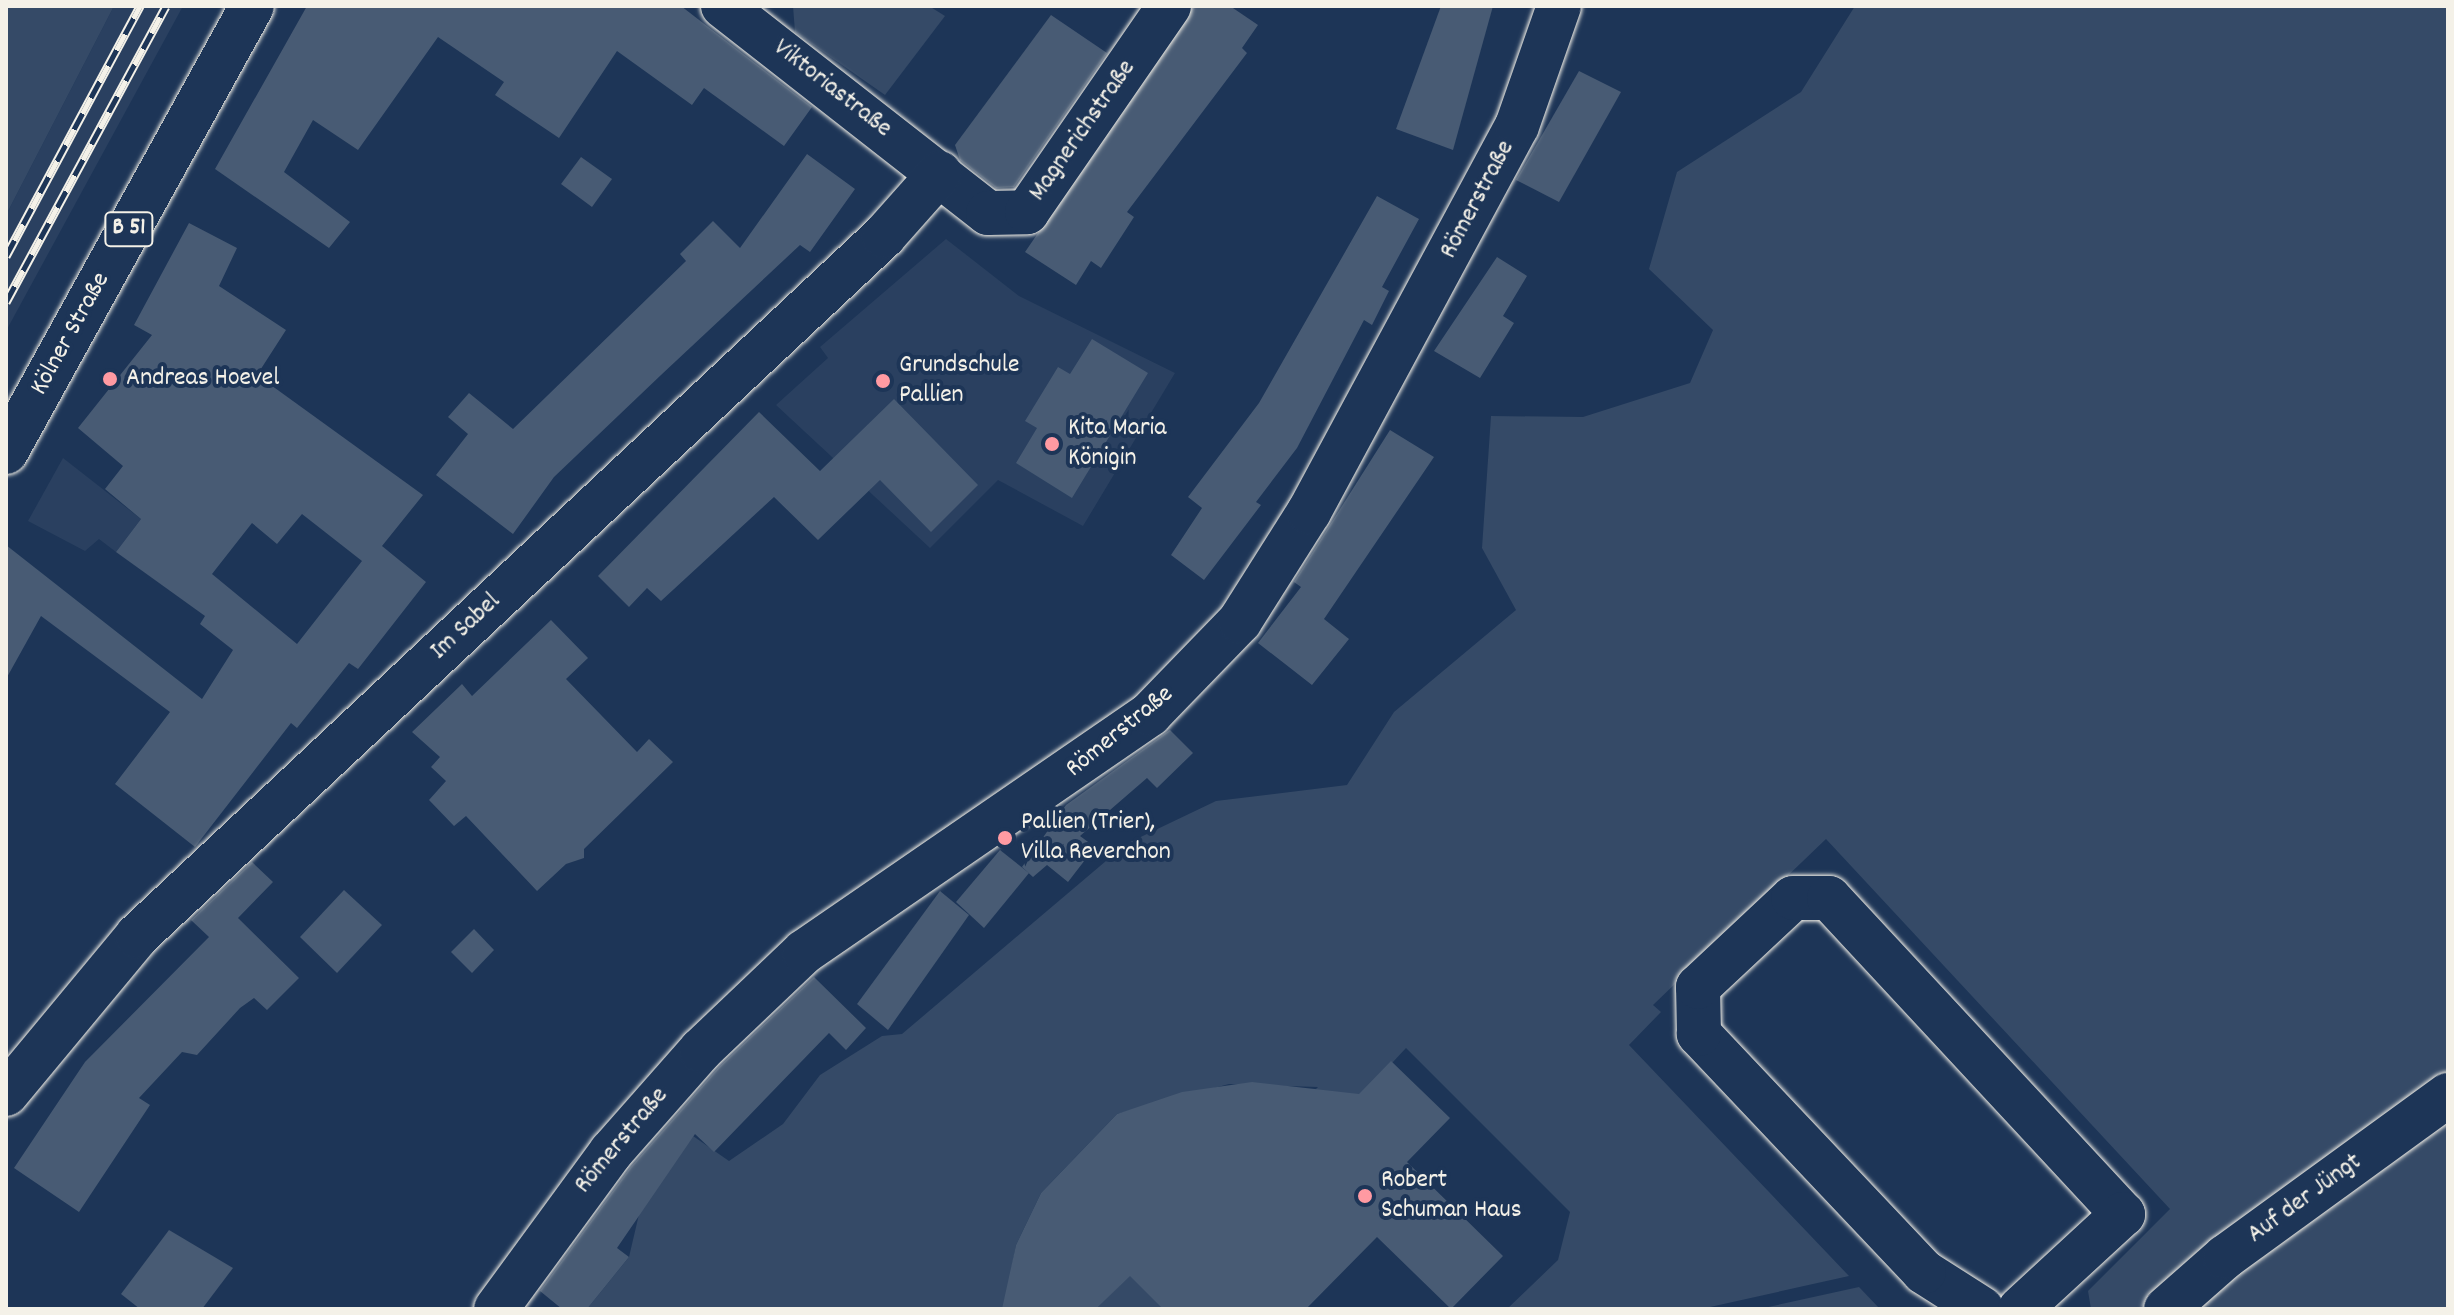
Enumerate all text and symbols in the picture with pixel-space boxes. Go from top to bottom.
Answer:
street label: Viktoriastraße [767,33,897,145]
street label: Magnerichstraße [1023,54,1143,208]
street label: Römerstraße [1434,136,1522,264]
road number: B 51 [103,209,155,249]
street label: Kölner Straße [25,267,117,401]
place label: Grundschule Pallien [899,350,1019,412]
place label: Andreas Hoevel [126,363,279,395]
marker: Andreas Hoevel [101,370,119,388]
marker: Grundschule Pallien [874,372,892,390]
place label: Kita Maria Königin [1068,413,1167,474]
marker: Kita Maria Königin [1043,435,1061,453]
street label: Im Sabel [424,587,508,667]
street label: Römerstraße [1060,679,1180,785]
place label: Pallien (Trier), Villa Reverchon [1021,807,1171,868]
marker: Pallien (Trier), Villa Reverchon [996,829,1014,847]
street label: Römerstraße [568,1081,676,1201]
street label: Auf der Jüngt [2242,1147,2368,1251]
place label: Robert Schuman Haus [1381,1165,1522,1226]
marker: Robert Schuman Haus [1356,1187,1374,1205]

